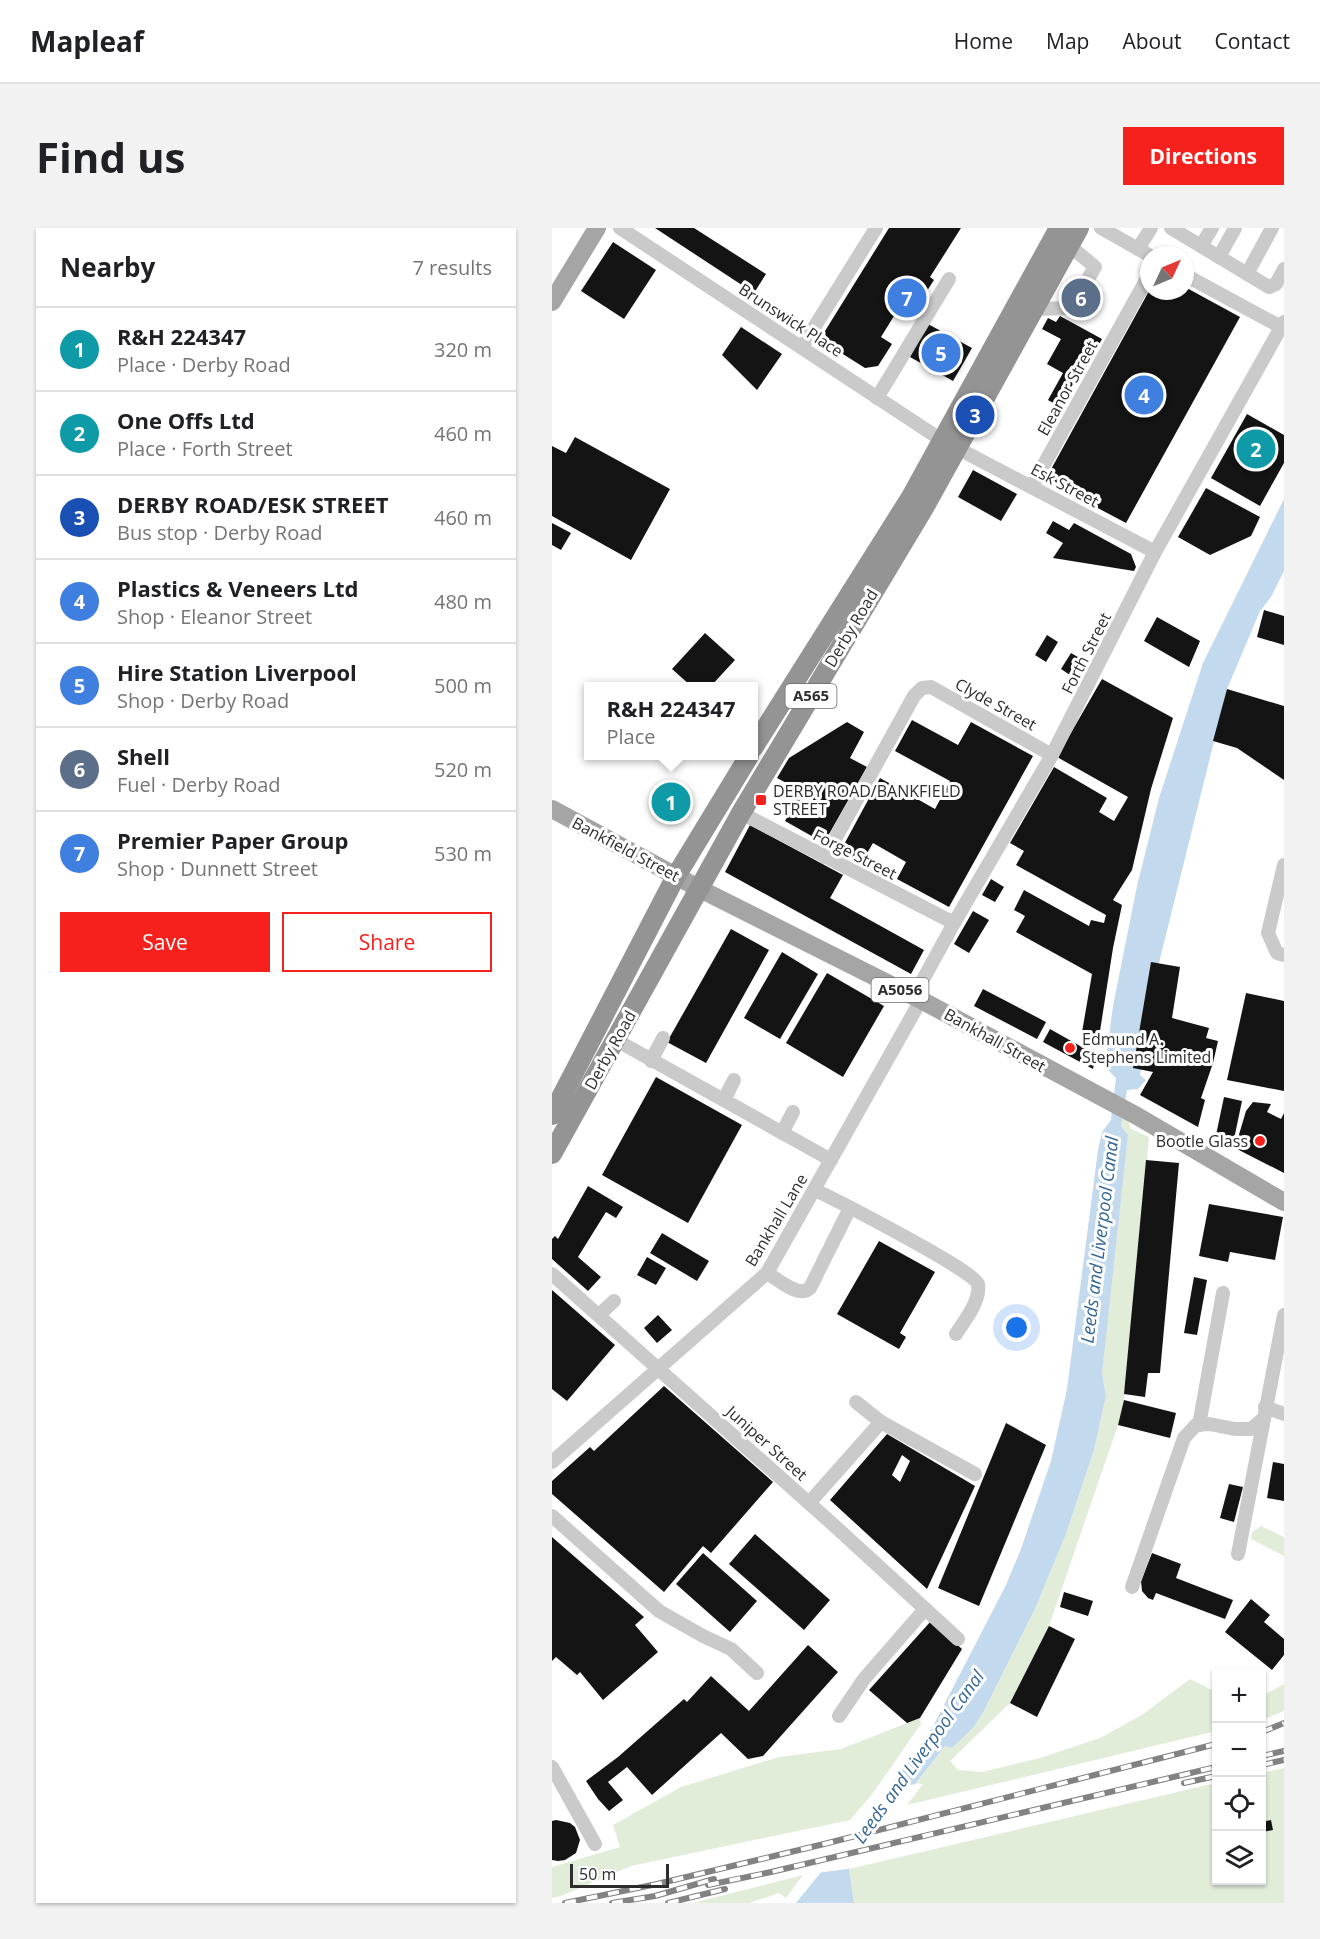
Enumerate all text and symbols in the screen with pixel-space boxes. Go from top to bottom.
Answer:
text: Mapleaf [30,22,144,60]
text: Home [954,27,1013,55]
text: Map [1046,27,1089,55]
text: About [1122,27,1182,55]
text: Contact [1215,27,1290,55]
button: Directions [1123,127,1284,185]
text: Find us [36,128,185,185]
north arrow [1140,246,1194,300]
text: Nearby [60,249,155,285]
text: 7 results [412,254,492,281]
pin: 7 [888,276,926,320]
pin: 6 [1062,276,1100,320]
street label: Brunswick Place [735,278,847,362]
text: R&H 224347 [117,321,246,351]
pin: 5 [922,330,960,376]
text: 1 [74,336,85,363]
text: 320 m [434,336,492,363]
street label: Eleanor Street [1032,336,1102,440]
text: Place · Derby Road [117,351,291,378]
pin: 4 [1124,372,1164,418]
pin: 3 [956,392,994,438]
text: One Offs Ltd [117,405,255,435]
text: 2 [74,420,85,447]
text: 460 m [434,420,492,447]
pin: 2 [1236,426,1276,472]
text: Place · Forth Street [117,435,293,462]
street label: Esk Street [1027,458,1103,512]
text: DERBY ROAD/ESK STREET [117,489,388,519]
text: 3 [74,504,85,531]
text: 460 m [434,504,492,531]
text: Bus stop · Derby Road [117,519,323,546]
text: Plastics & Veneers Ltd [117,573,358,603]
street label: Derby Road [819,585,883,671]
text: 4 [74,588,85,615]
text: 480 m [434,588,492,615]
text: Shop · Eleanor Street [117,603,312,630]
street label: Forth Street [1056,608,1116,698]
text: Hire Station Liverpool [117,657,357,687]
text: 5 [74,672,85,699]
text: 500 m [434,672,492,699]
street label: Clyde Street [951,673,1041,736]
popup [584,682,758,760]
road number: A565 [786,684,836,708]
text: Shop · Derby Road [117,687,289,714]
text: R&H 224347 [606,693,736,723]
text: Place [606,723,655,750]
text: Shell [117,741,170,771]
text: 6 [74,756,85,783]
text: 520 m [434,756,492,783]
text: Fuel · Derby Road [117,771,281,798]
pin: 1 [652,780,690,824]
place label: DERBY ROAD/BANKFIELD STREET [773,780,961,820]
marker: DERBY ROAD/BANKFIELD STREET [754,793,768,807]
street label: Bankfield Street [569,811,684,887]
street label: Forge Street [809,824,901,885]
text: Premier Paper Group [117,825,348,855]
text: 7 [74,840,85,867]
text: 530 m [434,840,492,867]
text: Shop · Dunnett Street [117,855,318,882]
button: Save [60,912,270,972]
button: Share [282,912,492,972]
road number: A5056 [872,978,928,1002]
street label: Bankhall Street [940,1003,1050,1077]
street label: Derby Road [579,1006,641,1094]
place label: Edmund A. Stephens Limited [1082,1028,1211,1068]
marker: Edmund A. Stephens Limited [1063,1041,1077,1055]
place label: Bootle Glass [1156,1130,1248,1152]
marker: Bootle Glass [1253,1134,1267,1148]
water label: Leeds and Liverpool Canal [1074,1135,1124,1345]
street label: Bankhall Lane [740,1170,812,1270]
your location [1002,1313,1031,1342]
street label: Juniper Street [720,1399,813,1486]
water label: Leeds and Liverpool Canal [847,1665,989,1848]
map controls [1212,1669,1266,1885]
button: + [1212,1669,1266,1723]
button: − [1212,1723,1266,1777]
button: locate [1212,1777,1266,1831]
button: layers [1212,1831,1266,1885]
scale bar [570,1861,669,1888]
text: 50 m [579,1863,616,1885]

